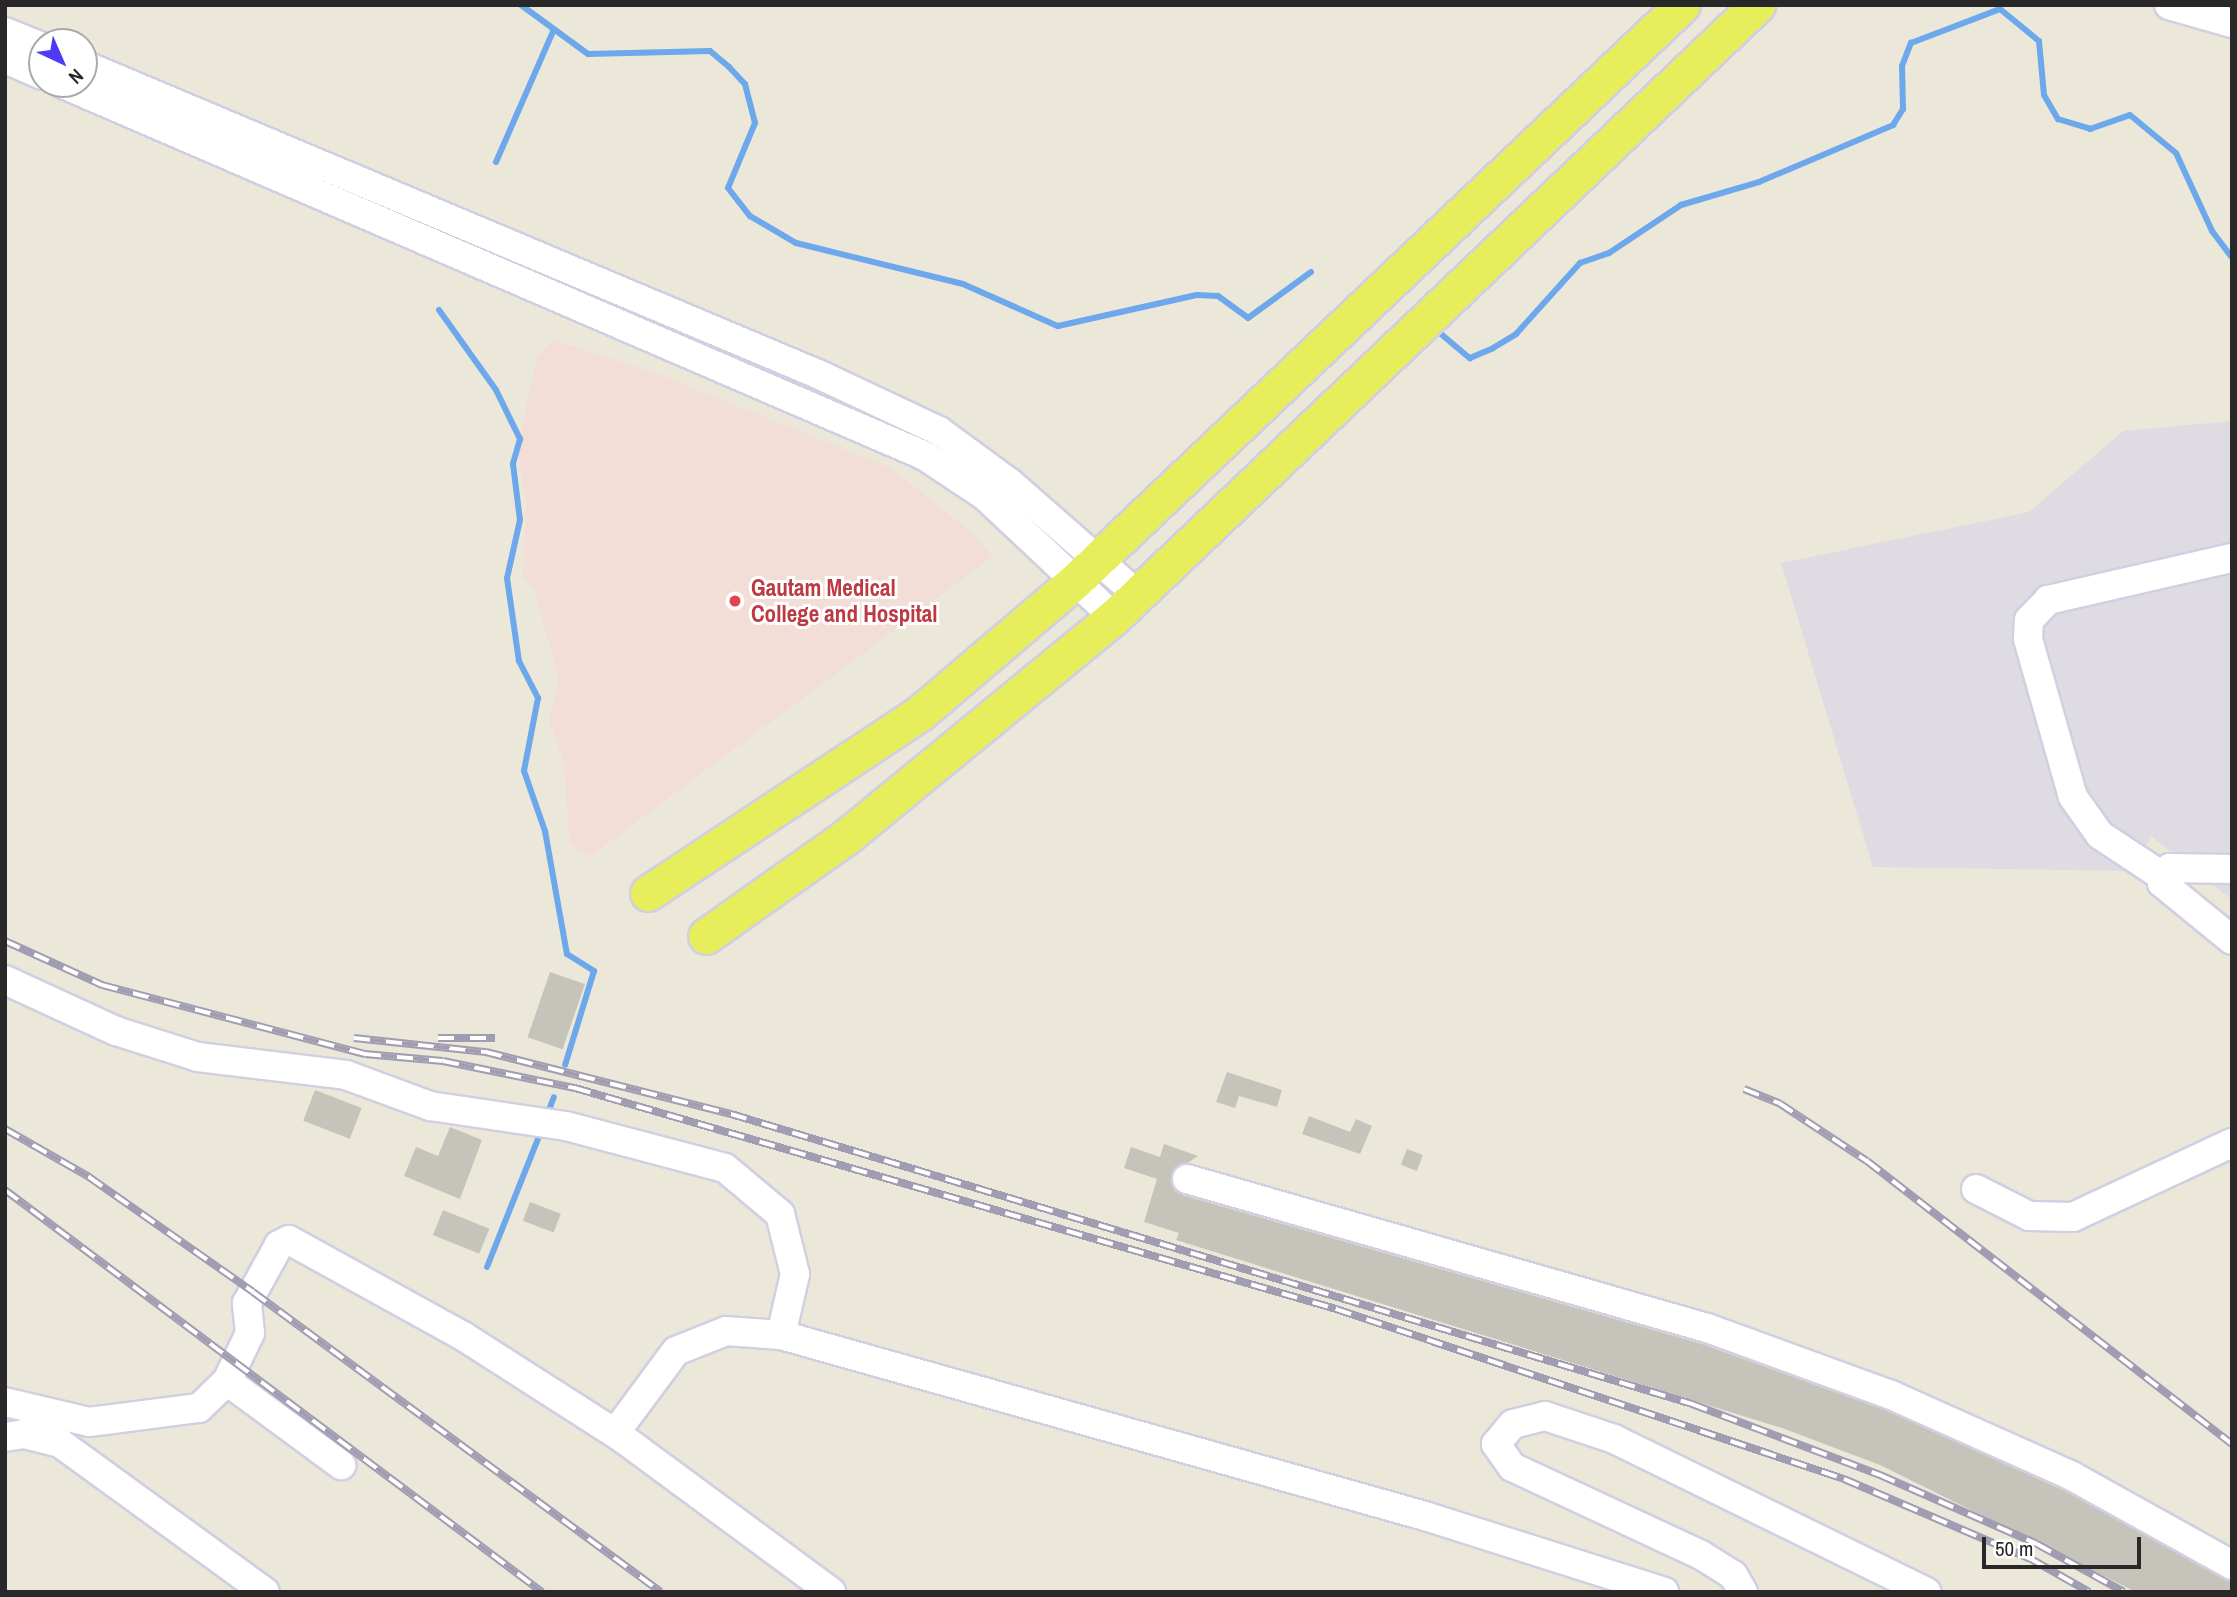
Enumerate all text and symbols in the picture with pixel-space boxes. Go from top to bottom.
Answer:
north arrow [28,28,98,98]
text: N [63,63,89,90]
place label: Gautam Medical College and Hospital [751,574,938,628]
marker: Gautam Medical College and Hospital [725,591,745,611]
scale bar [1985,1524,2144,1568]
text: 50 m [1995,1534,2033,1563]

